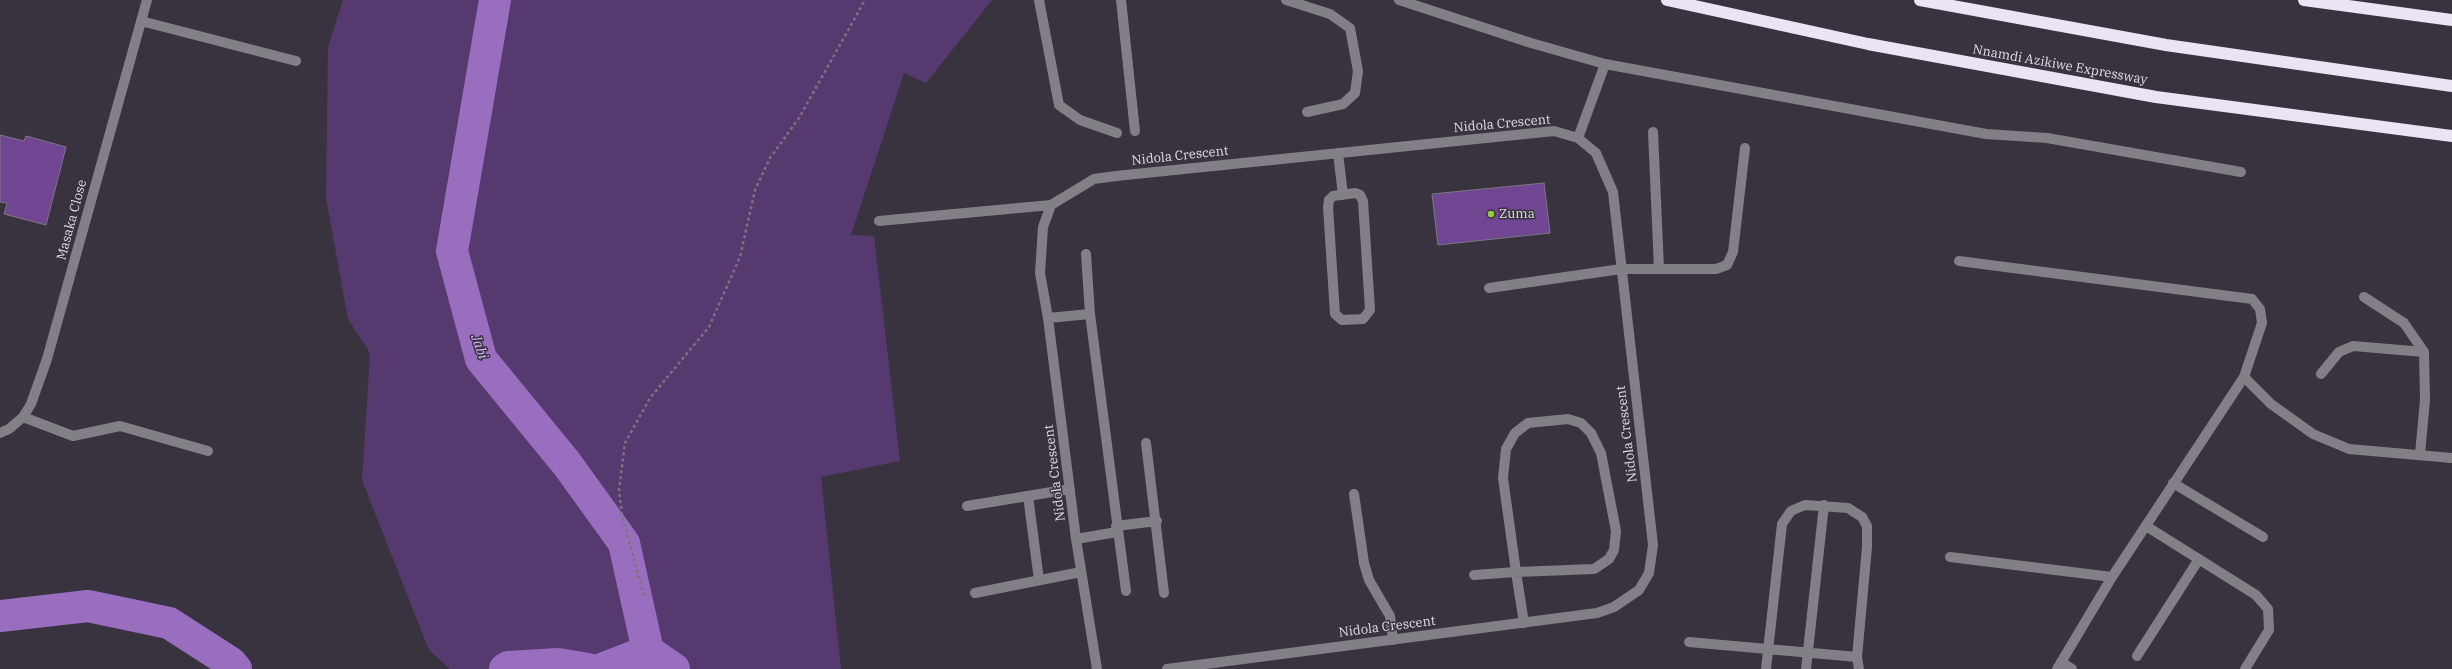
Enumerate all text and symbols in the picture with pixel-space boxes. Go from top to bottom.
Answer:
street label: Nnamdi Azikiwe Expressway [1971,42,2149,88]
street label: Nidola Crescent [1453,112,1551,136]
street label: Nidola Crescent [1131,143,1229,169]
street label: Masaka Close [54,178,90,262]
place label: Zuma [1499,206,1535,222]
marker: Zuma [1486,209,1496,219]
water label: Jabi [467,332,491,362]
street label: Nidola Crescent [1613,385,1641,483]
street label: Nidola Crescent [1041,424,1069,522]
street label: Nidola Crescent [1338,613,1436,641]

